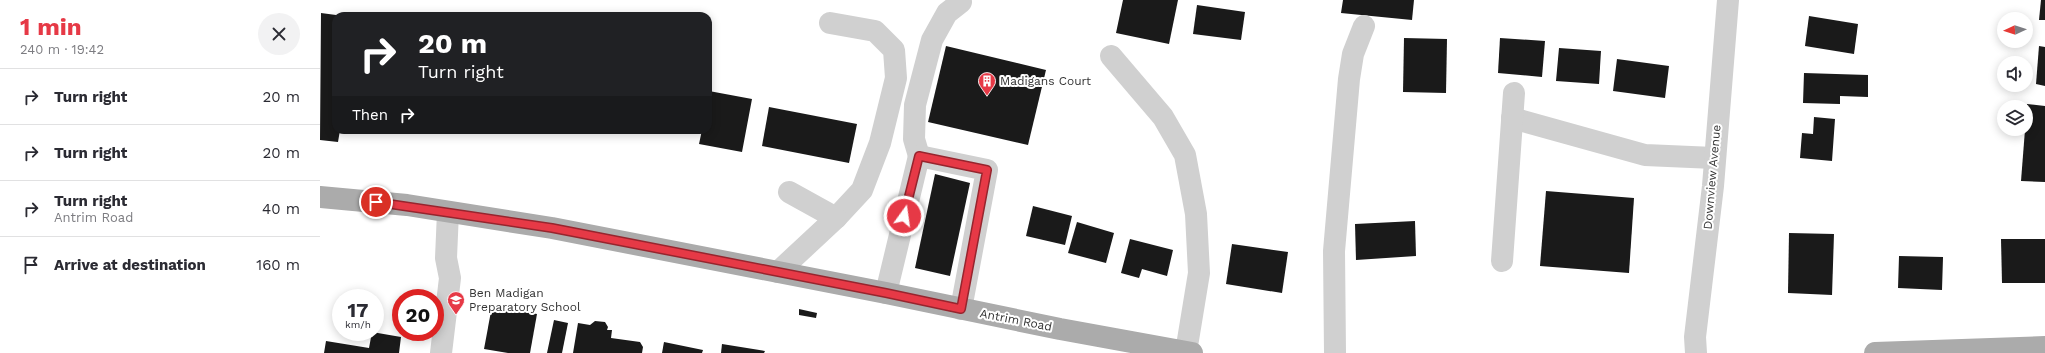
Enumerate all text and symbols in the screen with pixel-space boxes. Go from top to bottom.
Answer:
north arrow [1997,12,2033,48]
map controls [1997,12,2033,136]
text: 1 min [20,13,82,41]
button: close [258,13,300,55]
text: 20 m [418,27,487,60]
icon: right [352,28,404,80]
text: 240 m · 19:42 [20,42,104,57]
button: sound [1997,56,2033,92]
text: Turn right [418,61,504,82]
building icon: Madigans Court [977,71,997,96]
place label: Madigans Court [1000,74,1091,88]
icon: right [20,86,42,108]
text: Turn right [54,88,127,106]
text: 20 m [263,88,300,106]
button: layers [1997,100,2033,136]
icon: right [396,104,418,126]
text: Then [352,106,388,124]
street label: Downview Avenue [1700,124,1724,230]
icon: right [20,142,42,164]
text: Turn right [54,144,127,162]
text: 20 m [263,144,300,162]
pin [359,185,393,219]
icon: arrive [365,191,387,213]
text: Turn right [54,192,127,210]
position arrow [883,195,925,237]
icon: right [20,198,42,220]
text: 40 m [262,200,300,218]
text: Antrim Road [54,210,133,225]
icon: arrive [20,254,42,276]
text: Arrive at destination [54,256,206,274]
text: 160 m [256,256,300,274]
place label: Ben Madigan Preparatory School [469,286,581,314]
speed limit sign: 20 [392,289,444,341]
school or university icon: Ben Madigan Preparatory School [446,290,466,315]
text: 17 [348,298,368,322]
street label: Antrim Road [979,306,1053,334]
text: km/h [345,319,371,330]

